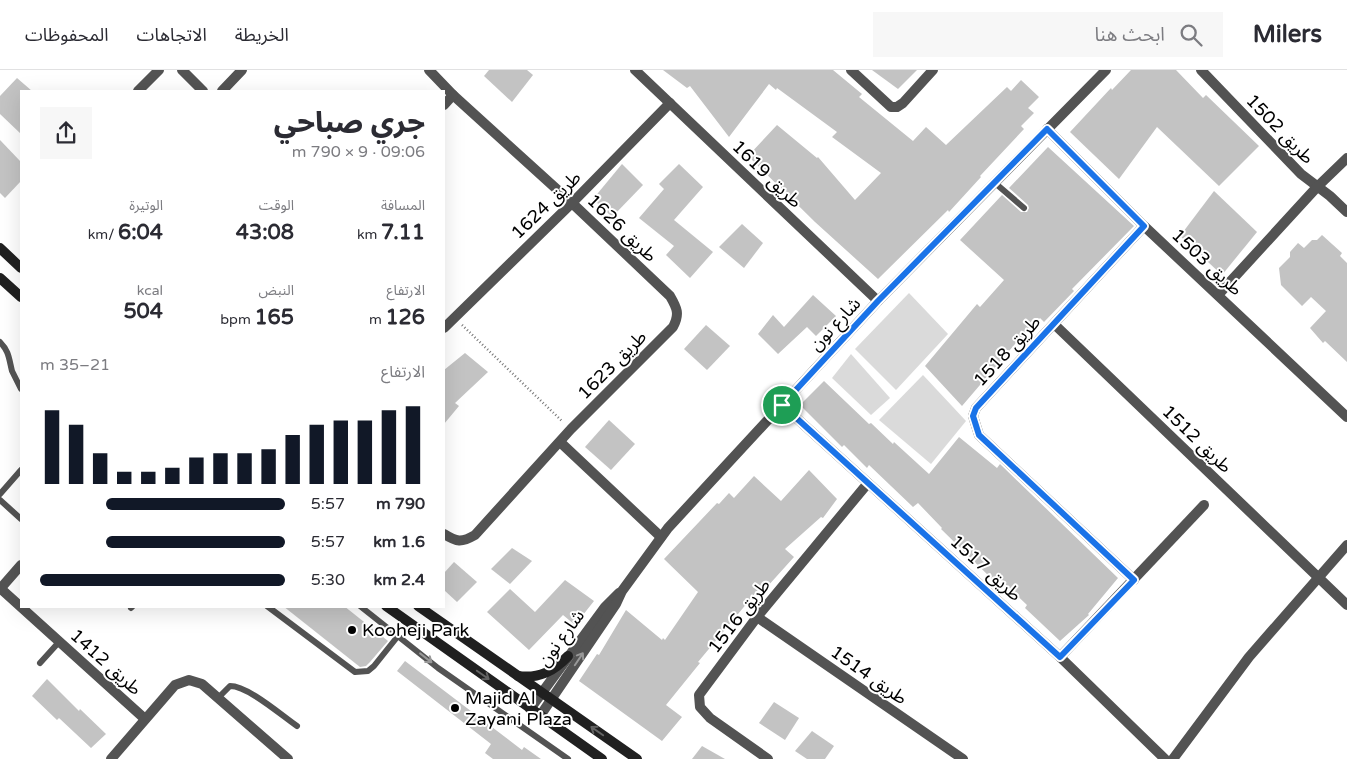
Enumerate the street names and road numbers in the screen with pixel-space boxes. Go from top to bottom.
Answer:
street label: طريق 1502 [1241,89,1319,169]
street label: طريق 1619 [727,135,807,213]
street label: طريق 1624 [506,166,586,244]
street label: طريق 1626 [582,189,662,267]
street label: طريق 1503 [1167,224,1247,300]
street label: شارع نون [805,293,868,357]
street label: طريق 1518 [969,311,1045,391]
street label: طريق 1623 [573,326,651,404]
street label: طريق 1512 [1157,400,1237,478]
street label: طريق 1517 [946,530,1026,606]
street label: طريق 1516 [703,574,775,658]
street label: شارع نون [533,605,592,673]
street label: طريق 1412 [66,624,146,700]
street label: طريق 1514 [826,641,912,709]

